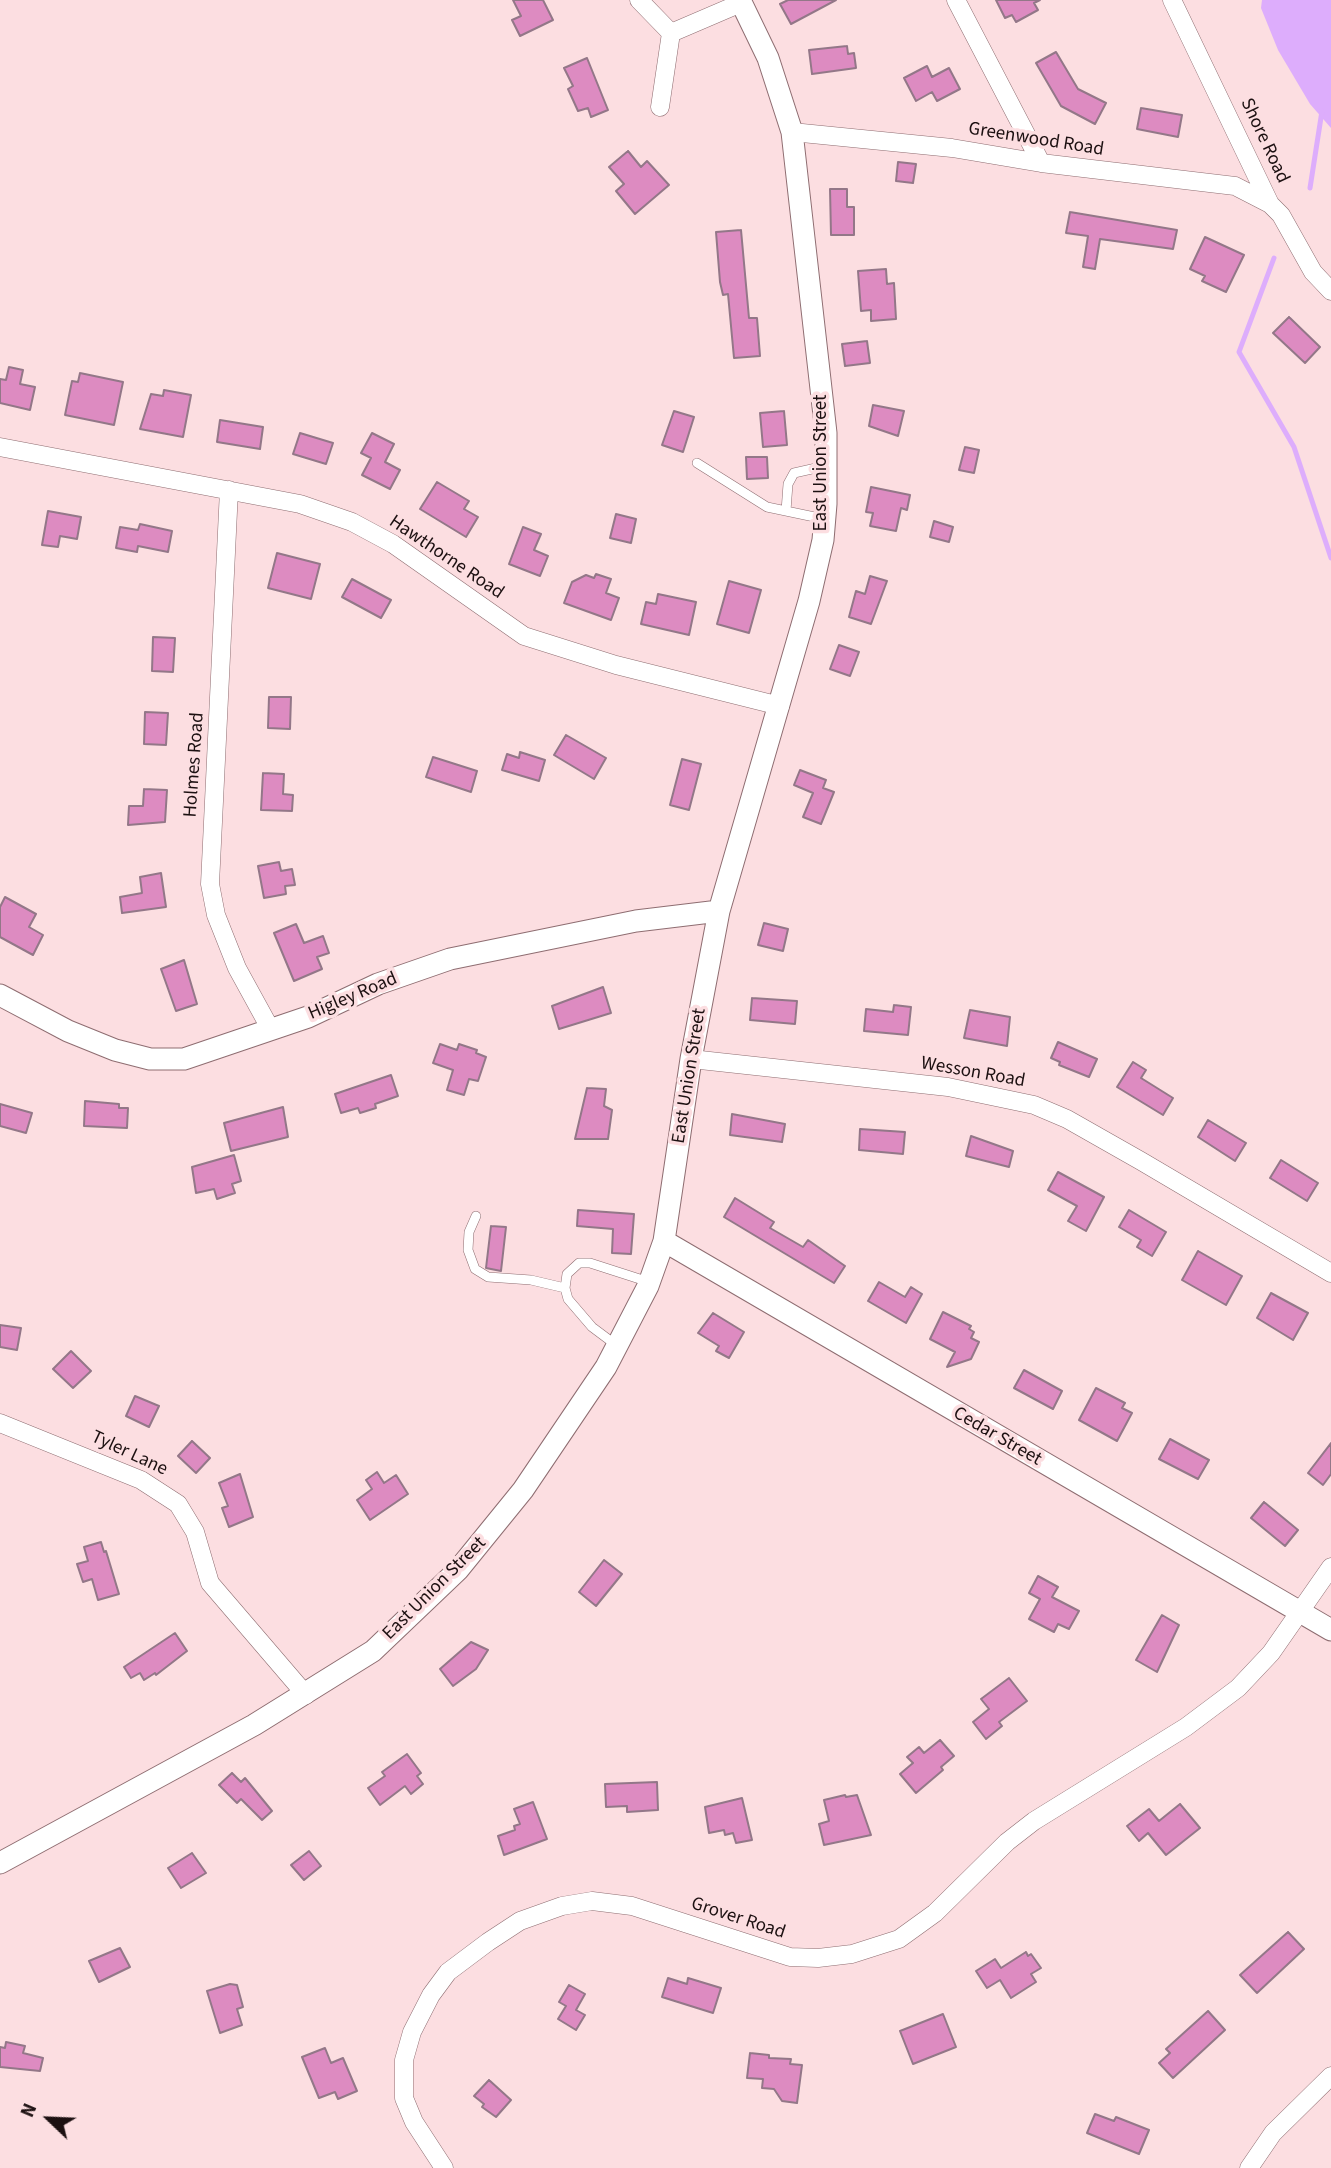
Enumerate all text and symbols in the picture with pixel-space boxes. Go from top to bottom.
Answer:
street label: Shore Road [1234,95,1294,187]
street label: Greenwood Road [967,118,1105,162]
street label: East Union Street [811,395,833,531]
street label: Hawthorne Road [384,511,508,605]
street label: Holmes Road [180,712,210,818]
street label: Higley Road [305,968,401,1026]
street label: East Union Street [668,1007,712,1145]
street label: Wesson Road [919,1053,1027,1093]
street label: Cedar Street [949,1403,1045,1471]
street label: Tyler Lane [87,1426,171,1482]
street label: East Union Street [379,1533,491,1645]
street label: Grover Road [688,1893,788,1945]
north arrow [14,2084,84,2154]
text: N [14,2100,44,2122]

